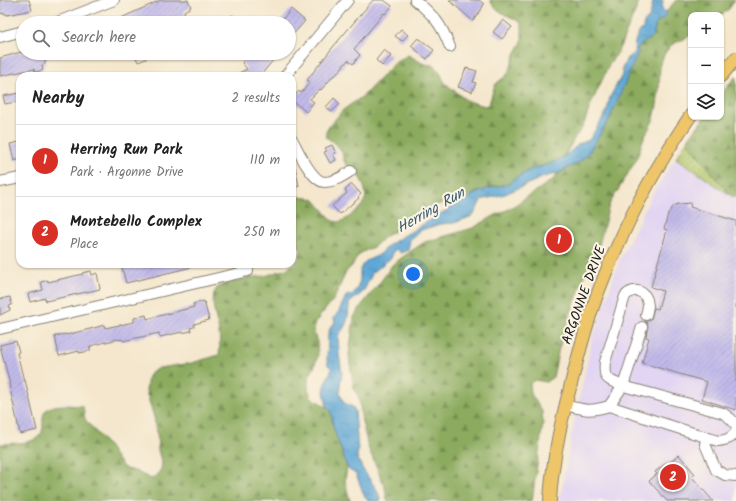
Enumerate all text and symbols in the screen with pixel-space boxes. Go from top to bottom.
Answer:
map controls [688,12,724,120]
button: + [688,12,724,48]
search box [16,16,296,60]
text: Search here [62,26,136,50]
icon: search [30,27,52,49]
button: − [688,48,724,84]
button: layers [688,84,724,120]
text: Nearby [32,85,84,112]
text: 2 results [232,88,280,109]
text: Herring Run Park [70,138,182,162]
text: 1 [43,150,47,171]
text: 110 m [250,150,280,171]
text: Park · Argonne Drive [70,162,183,183]
water label: Herring Run [392,181,471,240]
text: Montebello Complex [70,210,202,234]
text: 2 [41,222,49,243]
text: 250 m [243,222,280,243]
pin: 1 [546,225,572,255]
text: Place [70,234,98,255]
street label: ARGONNE DRIVE [556,242,612,348]
your location [403,264,423,284]
pin: 2 [660,462,686,492]

